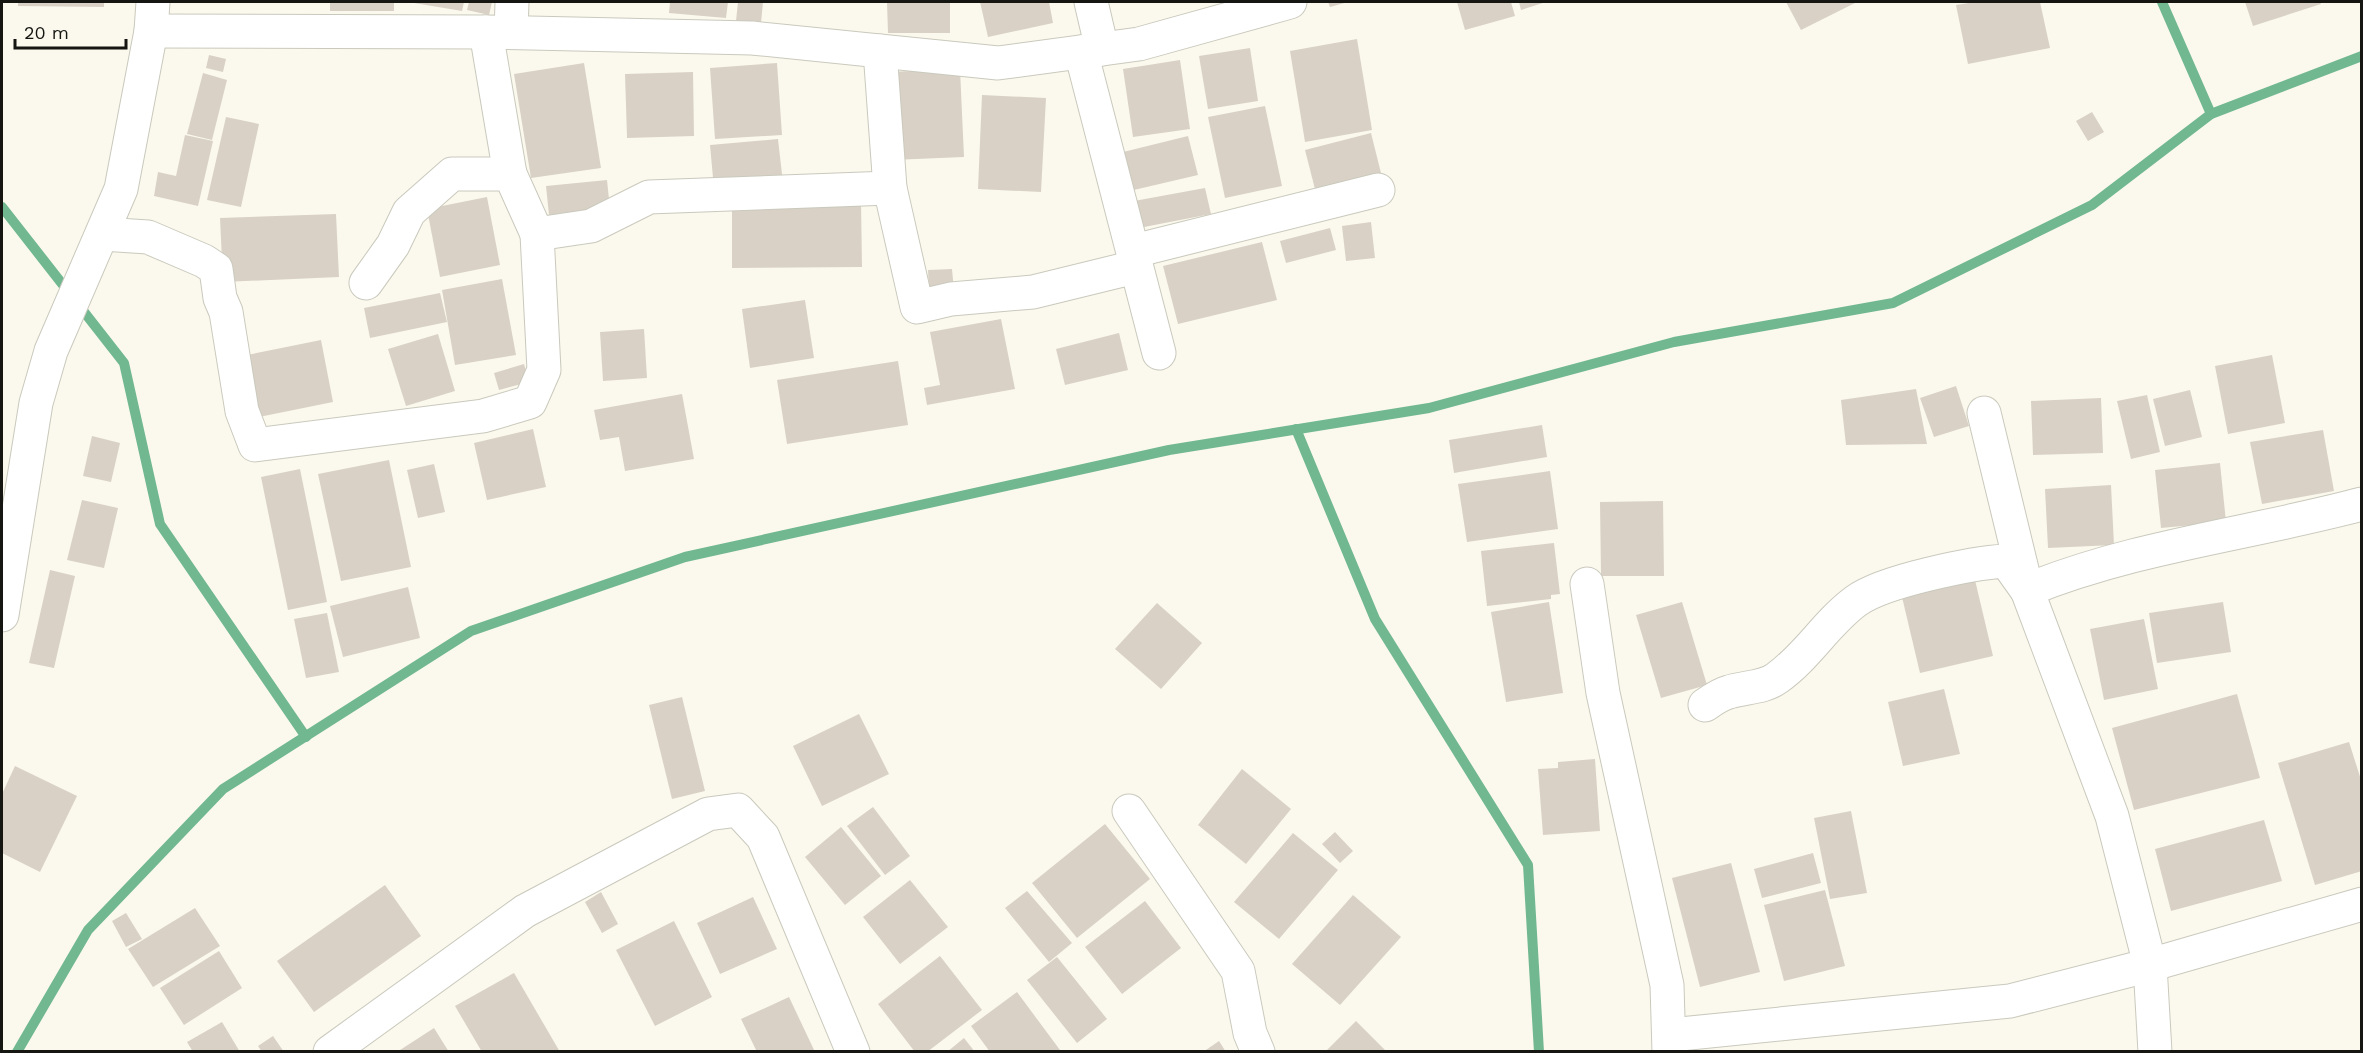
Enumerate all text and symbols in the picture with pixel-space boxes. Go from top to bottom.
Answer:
scale bar [15,12,126,50]
text: 20 m [24,22,69,43]

